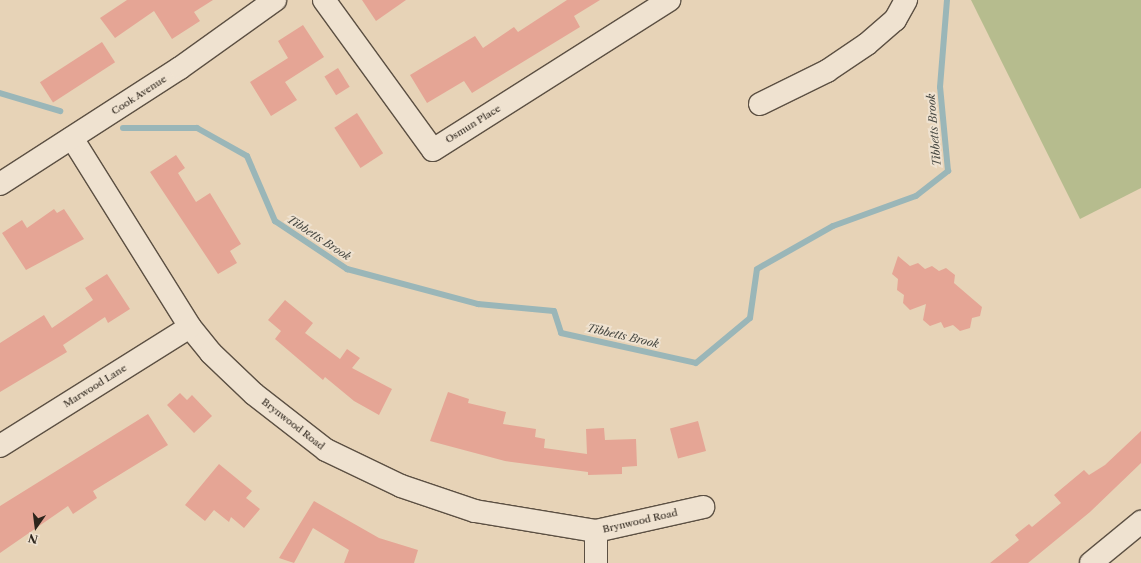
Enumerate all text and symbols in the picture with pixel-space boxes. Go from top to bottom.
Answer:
street label: Cook Avenue [109,73,169,117]
water label: Tibbetts Brook [924,93,944,167]
street label: Osmun Place [443,102,503,146]
water label: Tibbetts Brook [285,213,353,263]
water label: Tibbetts Brook [586,321,660,351]
street label: Marwood Lane [61,362,129,410]
street label: Brynwood Road [259,396,327,452]
north arrow [16,507,56,547]
street label: Brynwood Road [601,507,679,535]
text: N [27,531,39,547]

